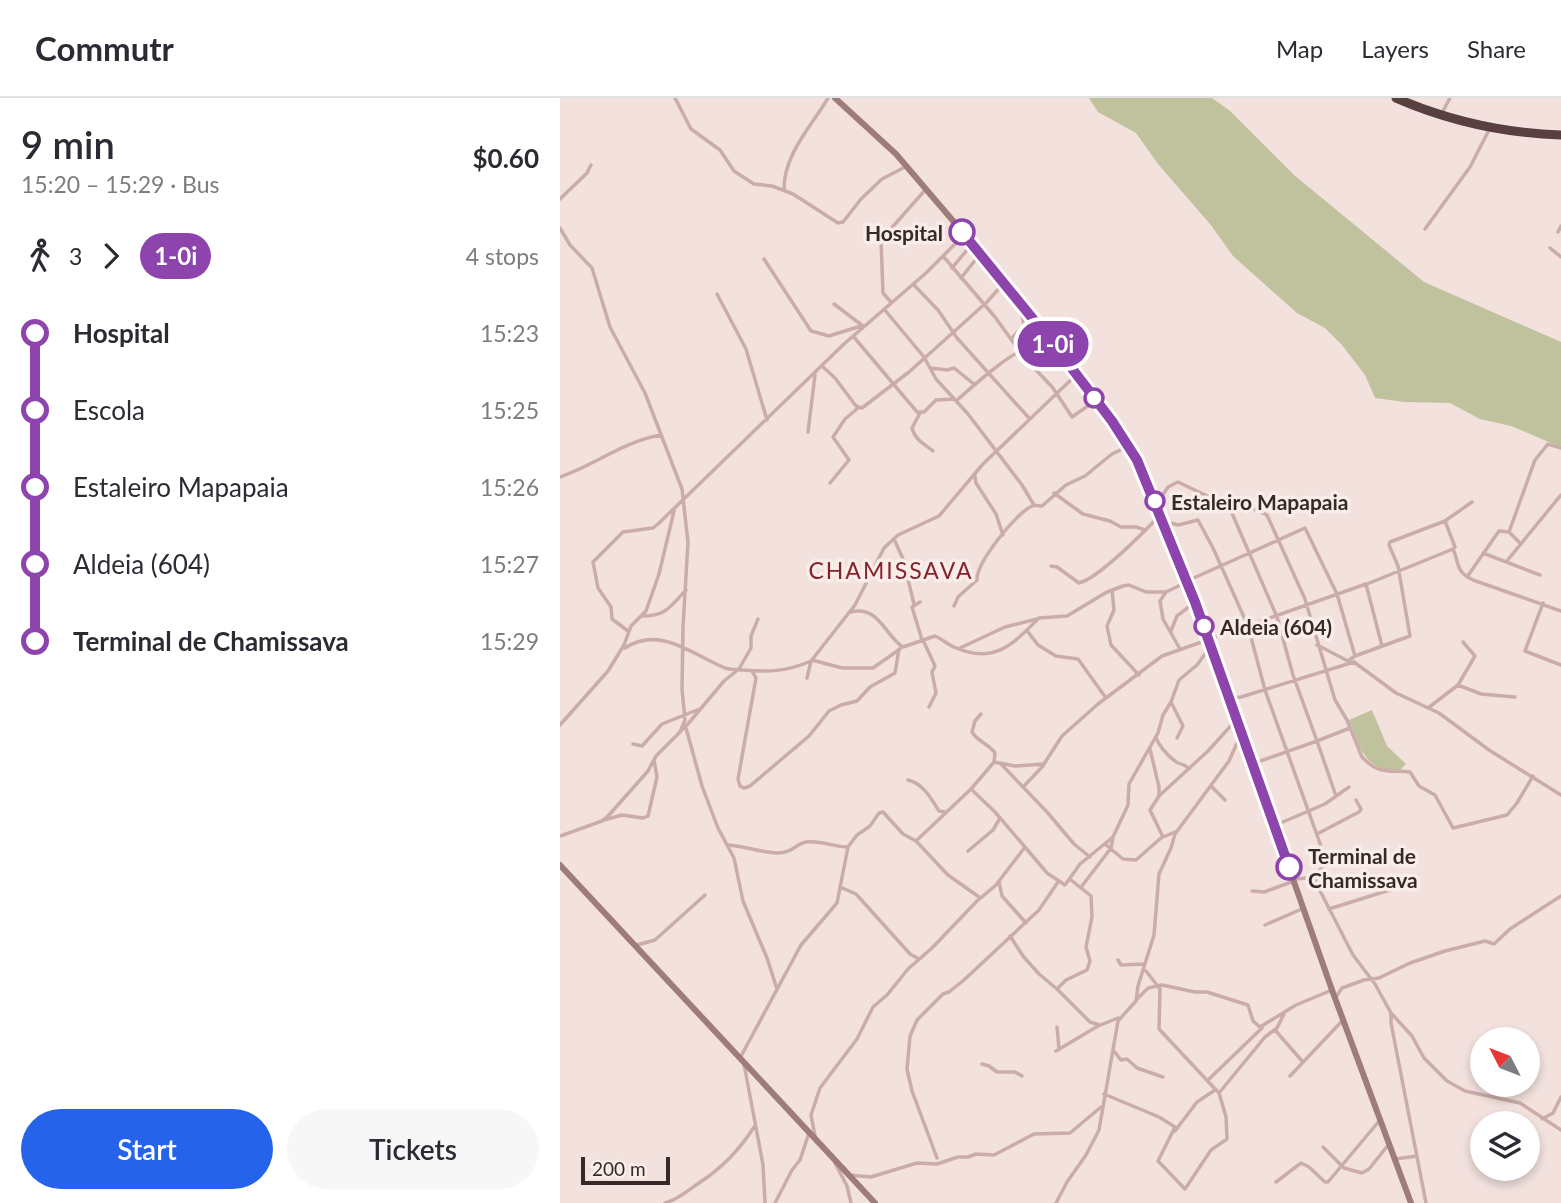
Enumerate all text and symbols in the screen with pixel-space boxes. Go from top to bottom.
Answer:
text: Commutr [35,28,174,68]
text: Map [1276,34,1323,63]
text: Layers [1361,34,1429,63]
text: Share [1467,34,1526,63]
text: 9 min [21,121,115,167]
text: $0.60 [473,142,539,174]
text: 15:20 – 15:29 · Bus [21,170,220,198]
marker: Hospital [949,219,975,245]
place label: Hospital [865,220,943,245]
icon: walk [21,237,59,275]
icon: forward [92,237,130,275]
text: 1-0i [154,241,197,270]
text: 3 [69,242,82,270]
text: 4 stops [466,242,539,270]
text: Hospital [73,317,170,349]
text: 15:23 [480,319,539,347]
line badge: 1-0i [1004,321,1102,367]
text: 1-0i [1032,329,1074,358]
unlabelled marker [1084,388,1104,408]
text: Escola [73,394,145,426]
text: 15:25 [480,396,539,424]
text: Estaleiro Mapapaia [73,471,289,503]
text: 15:26 [480,473,539,501]
place label: Estaleiro Mapapaia [1171,489,1348,514]
marker: Estaleiro Mapapaia [1145,491,1165,511]
text: Aldeia (604) [73,548,210,580]
text: 15:27 [480,550,539,578]
district label: CHAMISSAVA [808,556,974,584]
place label: Aldeia (604) [1219,614,1332,639]
marker: Aldeia (604) [1194,616,1214,636]
text: Terminal de Chamissava [73,625,349,657]
text: 15:29 [480,627,539,655]
place label: Terminal de Chamissava [1308,843,1418,892]
marker: Terminal de Chamissava [1276,854,1302,880]
north arrow [1470,1027,1540,1097]
map controls [1470,1027,1540,1181]
button: Start [21,1109,273,1189]
button: Tickets [287,1109,539,1189]
button: layers [1470,1111,1540,1181]
scale bar [581,1154,670,1186]
text: 200 m [592,1157,646,1180]

